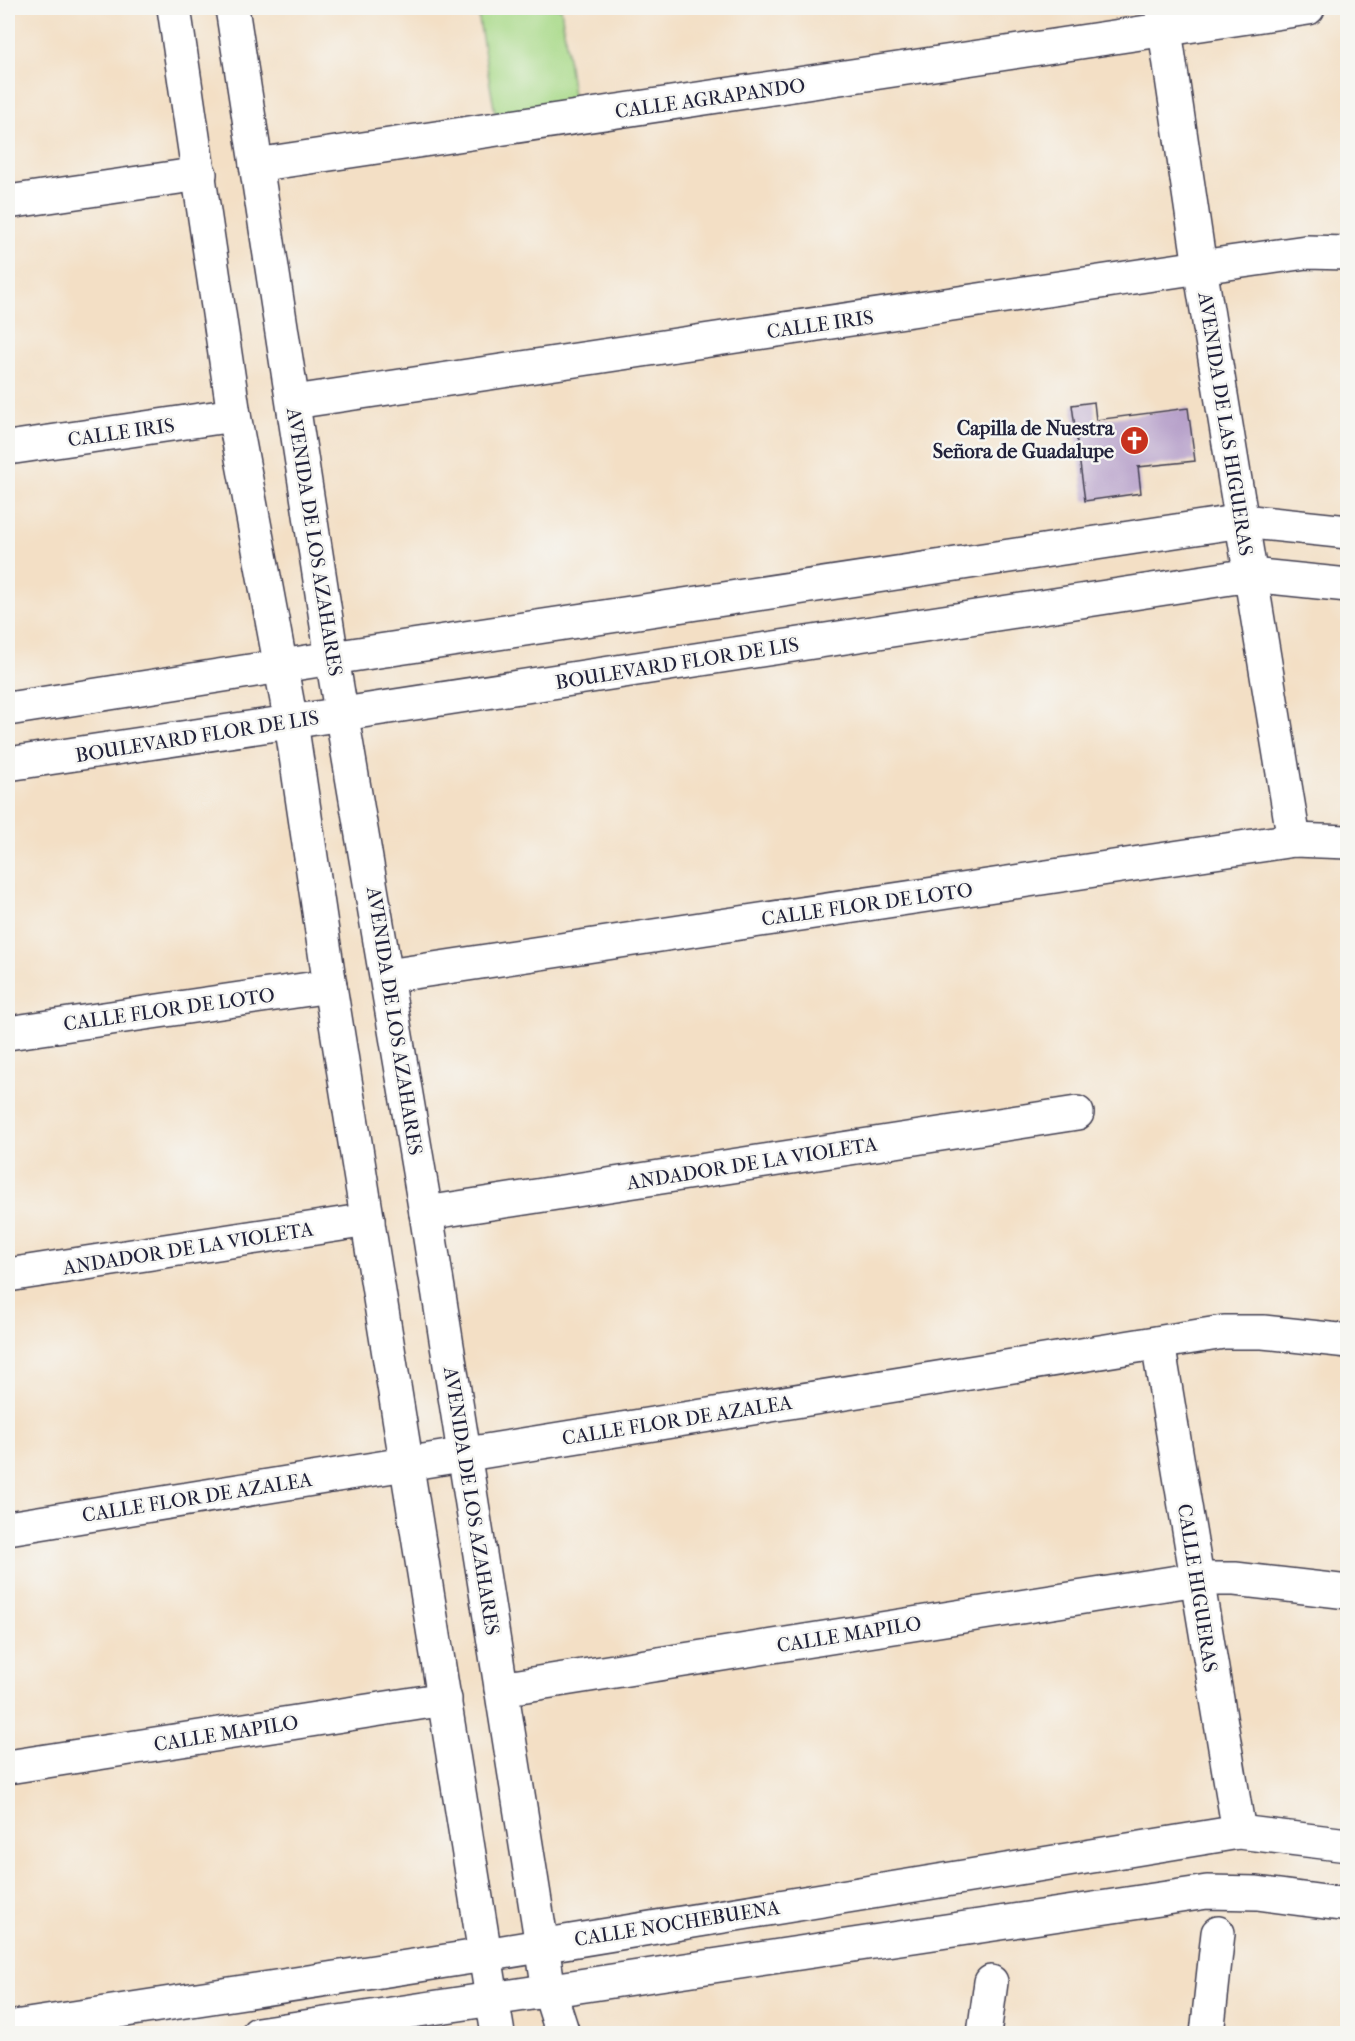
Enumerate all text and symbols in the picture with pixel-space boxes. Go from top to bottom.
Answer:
street label: CALLE AGRAPANDO [614,74,807,123]
street label: AVENIDA DE LAS HIGUERAS [1193,290,1258,558]
street label: CALLE IRIS [765,306,875,343]
street label: AVENIDA DE LOS AZAHARES [282,405,347,678]
street label: CALLE IRIS [66,414,176,451]
place label: Capilla de Nuestra Señora de Guadalupe [933,417,1115,463]
church icon: Capilla de Nuestra Señora de Guadalupe [1119,424,1151,456]
street label: BOULEVARD FLOR DE LIS [554,633,800,694]
street label: BOULEVARD FLOR DE LIS [74,706,320,767]
street label: CALLE FLOR DE LOTO [760,878,974,931]
street label: AVENIDA DE LOS AZAHARES [362,884,427,1157]
street label: CALLE FLOR DE LOTO [62,983,276,1036]
street label: ANDADOR DE LA VIOLETA [624,1132,880,1195]
street label: ANDADOR DE LA VIOLETA [60,1217,316,1280]
street label: AVENIDA DE LOS AZAHARES [439,1364,504,1637]
street label: CALLE FLOR DE AZALEA [561,1391,795,1450]
street label: CALLE FLOR DE AZALEA [81,1468,315,1527]
street label: CALLE HIGUERAS [1173,1502,1222,1674]
street label: CALLE MAPILO [775,1612,923,1657]
street label: CALLE MAPILO [152,1711,300,1756]
street label: CALLE NOCHEBUENA [573,1896,782,1951]

